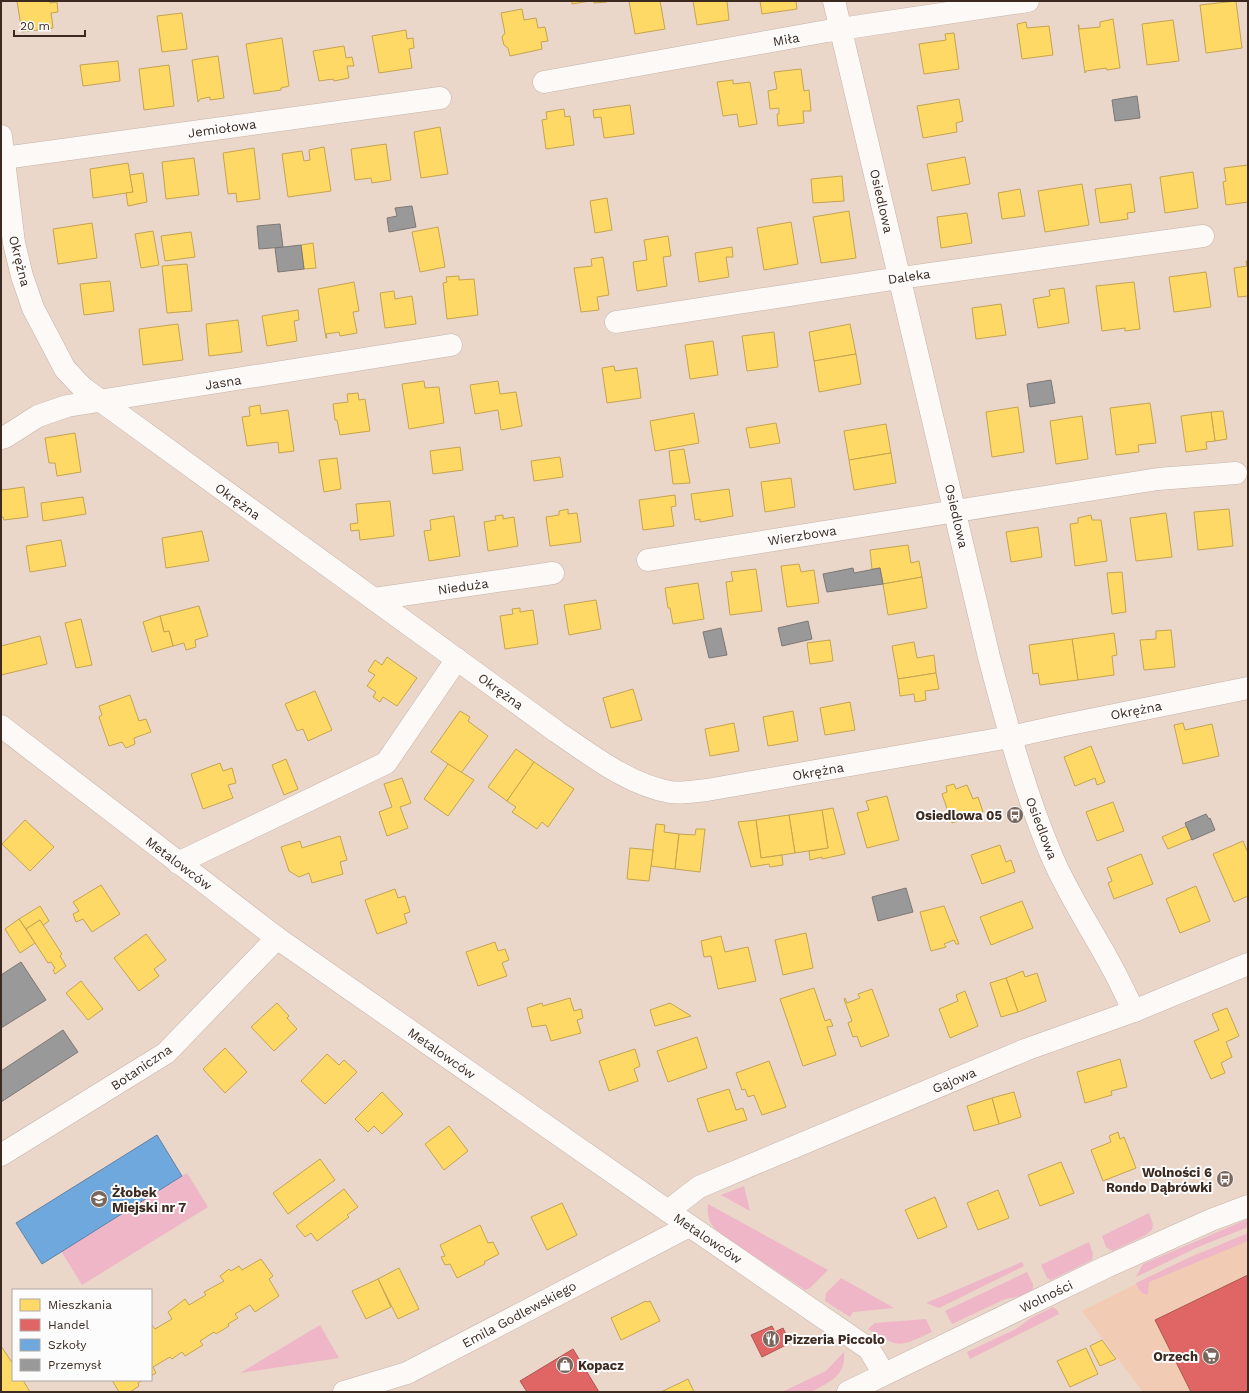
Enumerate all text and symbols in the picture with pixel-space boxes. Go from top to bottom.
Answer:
scale bar [14,12,85,38]
text: 20 m [20,19,50,33]
street label: Miła [772,30,801,49]
street label: Jemiołowa [187,116,258,141]
street label: Osiedlowa [867,168,896,235]
street label: Okrężna [6,234,33,289]
street label: Daleka [887,266,932,287]
street label: Jasna [204,372,243,393]
street label: Okrężna [212,480,264,523]
street label: Osiedlowa [942,483,971,550]
street label: Wierzbowa [767,523,838,548]
street label: Nieduża [437,575,490,597]
street label: Okrężna [475,670,527,713]
street label: Okrężna [1109,698,1164,723]
street label: Okrężna [791,759,846,783]
street label: Osiedlowa [1023,795,1060,862]
bus stop icon: Osiedlowa 05 [1005,805,1025,825]
place label: Osiedlowa 05 [916,808,1002,823]
street label: Metalowców [143,834,215,893]
street label: Metalowców [405,1025,479,1082]
street label: Botaniczna [108,1041,175,1093]
street label: Gajowa [930,1064,979,1096]
place label: Wolności 6 Rondo Dąbrówki [1106,1165,1212,1195]
bus stop icon: Wolności 6 Rondo Dąbrówki [1215,1169,1235,1189]
place label: Żłobek Miejski nr 7 [112,1184,186,1215]
school or university icon: Żłobek Miejski nr 7 [89,1189,109,1209]
street label: Metalowców [671,1210,745,1267]
street label: Wolności [1017,1277,1075,1316]
street label: Emila Godlewskiego [460,1278,579,1351]
legend [12,1289,152,1381]
text: Mieszkania [48,1298,112,1312]
text: Handel [48,1318,89,1332]
restaurant icon: Pizzeria Piccolo [761,1329,781,1349]
place label: Pizzeria Piccolo [784,1332,885,1347]
text: Szkoły [48,1338,87,1352]
supermarket icon: Orzech [1201,1346,1221,1366]
place label: Orzech [1153,1349,1198,1364]
shop icon: Kopacz [555,1355,575,1375]
text: Przemysł [48,1358,102,1372]
place label: Kopacz [578,1358,624,1373]

